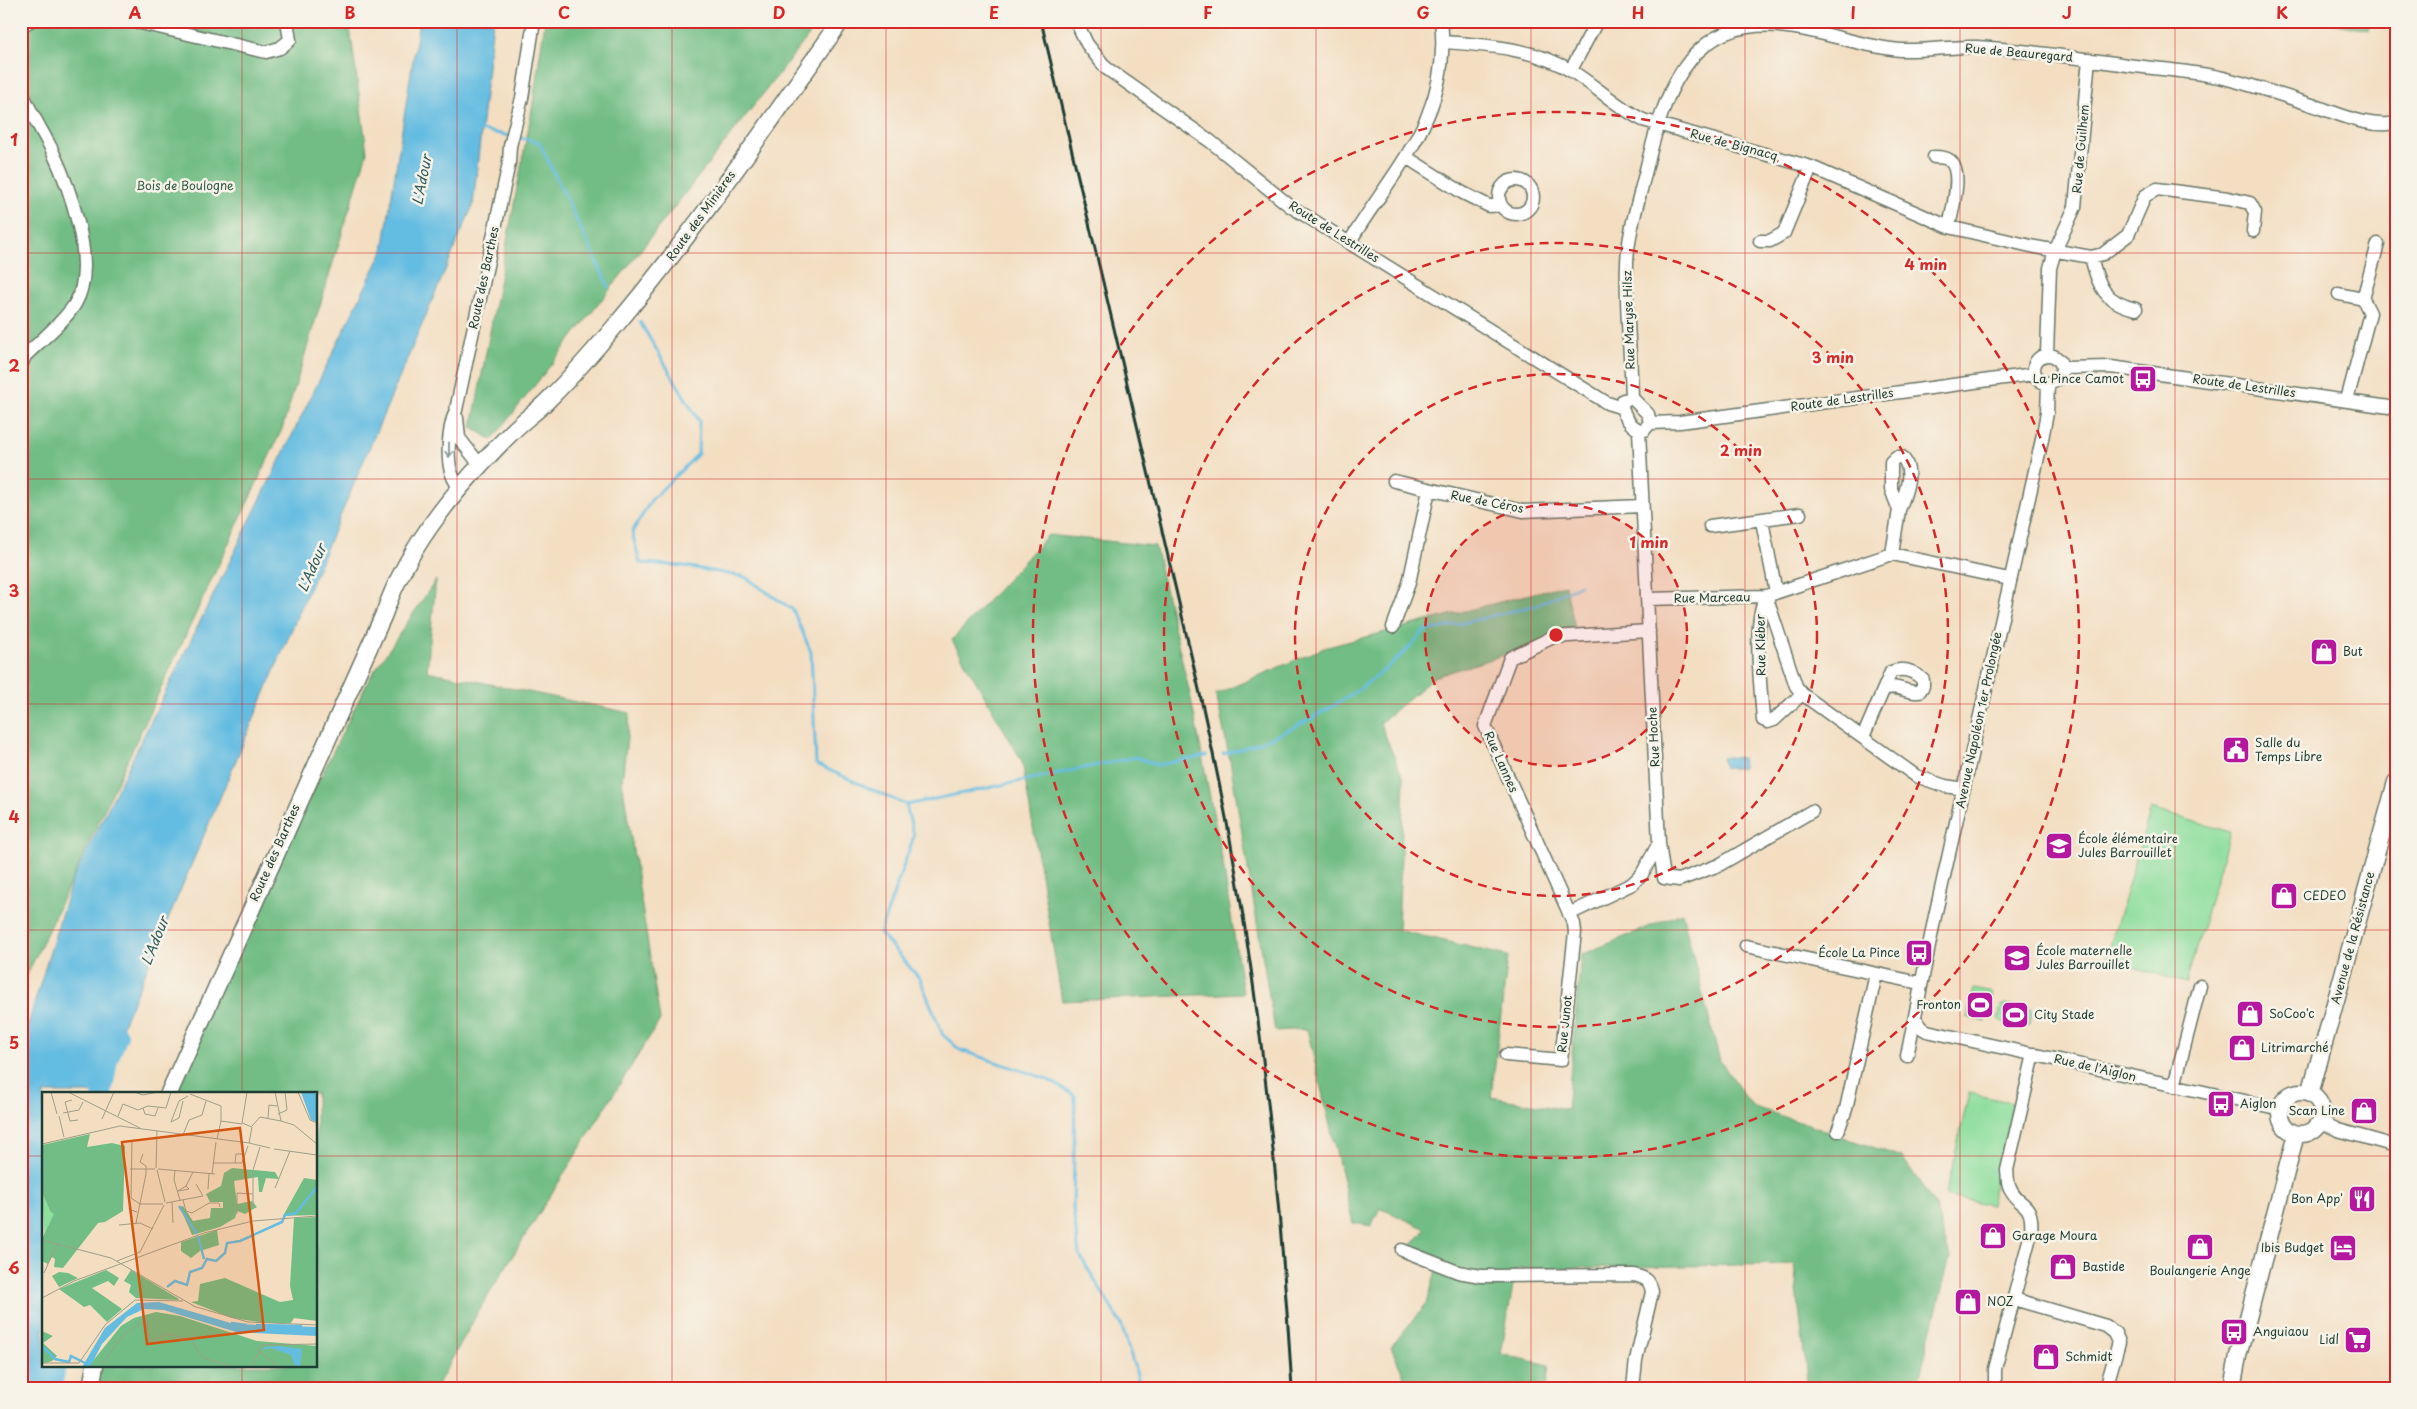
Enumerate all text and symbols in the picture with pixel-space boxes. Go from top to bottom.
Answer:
text: A [129,0,142,24]
text: B [345,0,356,24]
text: C [558,0,570,24]
text: D [773,0,785,24]
text: E [989,0,999,24]
text: F [1203,0,1213,24]
text: G [1416,0,1430,24]
text: H [1632,0,1644,24]
text: I [1850,0,1856,24]
text: J [2062,0,2072,24]
text: K [2276,0,2288,24]
street label: Rue de Beauregard [1964,38,2075,66]
street label: Rue de Guilhem [2067,104,2093,194]
street label: Rue de Bignacq [1689,124,1780,164]
text: 1 [10,127,18,151]
water label: L'Adour [406,151,437,207]
street label: Route des Minières [661,166,740,264]
park label: Bois de Boulogne [136,176,234,194]
street label: Route de Lestrilles [1286,196,1384,267]
street label: Route des Barthes [463,224,503,331]
text: 4 min [1905,252,1947,275]
street label: Rue Maryse Hilsz [1617,270,1639,370]
text: 3 min [1812,345,1854,368]
text: 2 [8,353,20,377]
bus stop icon: La Pince Camot [2128,364,2158,394]
place label: La Pince Camot [2033,369,2124,387]
street label: Route de Lestrilles [2191,369,2297,401]
street label: Route de Lestrilles [1789,383,1895,415]
text: 2 min [1720,438,1762,461]
one-way arrow [444,441,454,457]
street label: Rue de Céros [1449,485,1526,517]
text: 1 min [1630,530,1668,553]
water label: L'Adour [292,538,332,595]
text: 3 [9,578,19,602]
street label: Rue Marceau [1674,587,1750,607]
street label: Rue Kléber [1750,613,1770,676]
centre of rings [1547,626,1565,644]
street label: Avenue Napoléon 1er Prolongée [1950,629,2006,810]
shop icon: But [2309,637,2339,667]
place label: But [2343,642,2363,660]
street label: Rue Hoche [1642,706,1664,768]
street label: Rue Lannes [1480,728,1524,796]
place label: Salle du Temps Libre [2255,733,2323,765]
public building icon: Salle du Temps Libre [2221,735,2251,765]
street label: Route des Barthes [245,801,304,904]
text: 4 [9,804,20,828]
place label: École élémentaire Jules Barrouillet [2078,829,2178,861]
school or university icon: École élémentaire Jules Barrouillet [2044,831,2074,861]
street label: Avenue de la Résistance [2326,869,2379,1006]
shop icon: CEDEO [2269,881,2299,911]
place label: CEDEO [2303,886,2346,904]
water label: L'Adour [135,911,175,968]
bus stop icon: École La Pince [1904,938,1934,968]
place label: École maternelle Jules Barrouillet [2036,941,2133,973]
place label: École La Pince [1818,943,1900,961]
school or university icon: École maternelle Jules Barrouillet [2002,943,2032,973]
sports icon: Fronton [1965,990,1995,1020]
street label: Rue Junot [1552,994,1576,1053]
place label: Fronton [1916,995,1961,1013]
shop icon: SoCoo'c [2235,999,2265,1029]
sports icon: City Stade [2000,1000,2030,1030]
place label: SoCoo'c [2269,1004,2314,1022]
place label: City Stade [2034,1005,2094,1023]
text: 5 [9,1030,19,1054]
shop icon: Litrimarché [2227,1033,2257,1063]
place label: Litrimarché [2261,1038,2329,1056]
street label: Rue de l'Aiglon [2052,1049,2138,1085]
bus stop icon: Aiglon [2206,1089,2236,1119]
inset map [42,1092,318,1366]
place label: Aiglon [2240,1094,2277,1112]
shop icon: Scan Line [2349,1096,2379,1126]
place label: Scan Line [2288,1101,2345,1119]
restaurant icon: Bon App' [2347,1184,2377,1214]
place label: Bon App' [2291,1189,2343,1207]
shop icon: Garage Moura [1978,1221,2008,1251]
place label: Garage Moura [2012,1226,2098,1244]
shop icon: Boulangerie Ange [2185,1232,2215,1262]
hotel icon: Ibis Budget [2328,1233,2358,1263]
place label: Ibis Budget [2261,1238,2324,1256]
shop icon: Bastide [2048,1252,2078,1282]
text: 6 [8,1255,20,1279]
place label: Bastide [2082,1257,2125,1275]
place label: Boulangerie Ange [2149,1261,2251,1279]
shop icon: NOZ [1953,1287,1983,1317]
place label: NOZ [1987,1292,2014,1310]
bus stop icon: Anguiaou [2219,1317,2249,1347]
place label: Anguiaou [2253,1322,2309,1340]
supermarket icon: Lidl [2343,1325,2373,1355]
place label: Lidl [2319,1330,2339,1348]
shop icon: Schmidt [2031,1342,2061,1372]
place label: Schmidt [2065,1347,2113,1365]

